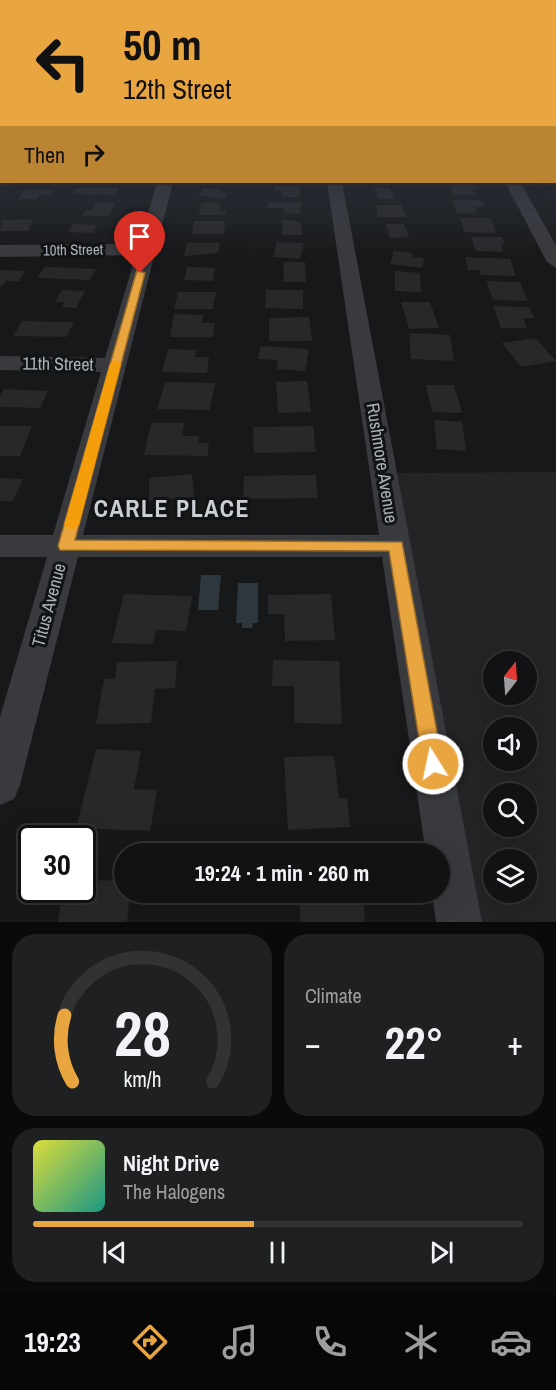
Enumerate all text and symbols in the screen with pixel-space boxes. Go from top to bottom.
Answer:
text: 50 m [123,17,202,73]
icon: left [24,24,102,102]
text: 12th Street [123,71,231,107]
icon: right [77,138,110,171]
text: Then [24,140,65,170]
pin [114,211,165,273]
icon: arrive [123,220,156,253]
street label: 10th Street [43,238,104,261]
street label: 11th Street [22,350,94,377]
street label: Rushmore Avenue [361,401,404,525]
district label: CARLE PLACE [94,492,250,524]
street label: Titus Avenue [25,560,72,649]
north arrow [483,651,537,705]
map controls [483,651,537,903]
button: sound [483,717,537,771]
position arrow [401,732,465,796]
button: search [483,783,537,837]
speed limit sign: 30 [18,825,96,903]
button: layers [483,849,537,903]
text: 19:24 · 1 min · 260 m [195,858,369,888]
text: Climate [305,982,362,1009]
text: 28 [114,991,170,1075]
text: 22° [384,1012,444,1073]
text: − [305,1021,321,1065]
text: + [507,1021,523,1065]
text: km/h [123,1065,161,1094]
text: Night Drive [123,1148,219,1178]
text: The Halogens [123,1178,225,1205]
icon: previous [98,1236,131,1269]
icon: pause [261,1236,294,1269]
icon: next [425,1236,458,1269]
icon: directions [129,1321,171,1363]
icon: music [219,1321,261,1363]
icon: phone [309,1321,351,1363]
icon: climate [400,1321,442,1363]
icon: car [490,1321,532,1363]
text: 19:23 [24,1324,81,1360]

